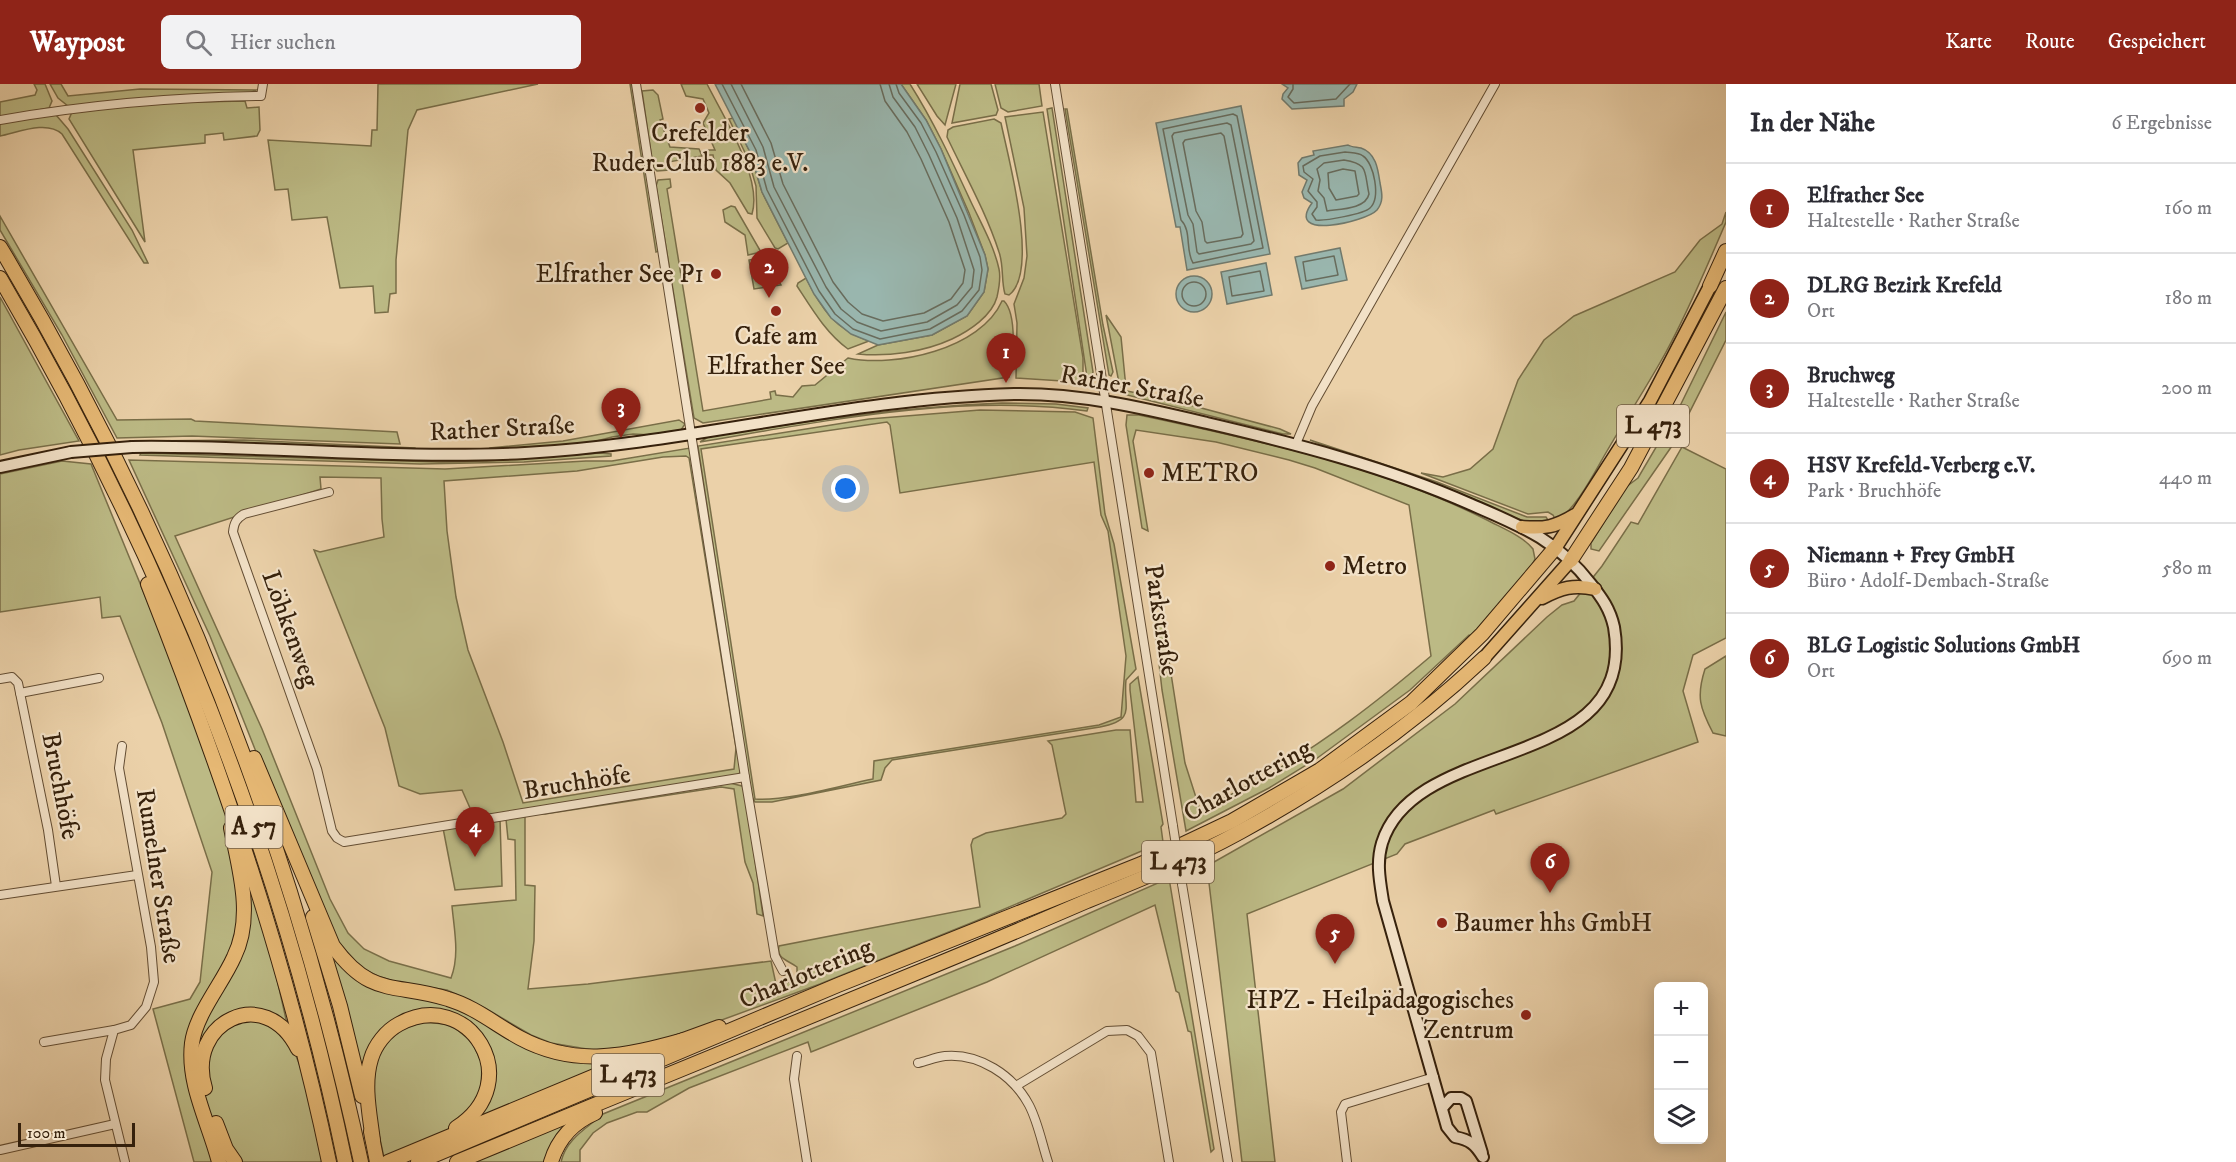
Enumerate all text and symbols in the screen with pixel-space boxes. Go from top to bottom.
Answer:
search box [161,15,581,69]
text: Waypost [30,25,125,60]
icon: search [182,26,215,59]
text: Hier suchen [230,29,336,56]
text: Karte [1945,29,1992,55]
text: Route [2025,29,2075,55]
text: Gespeichert [2108,29,2206,55]
marker: Crefelder Ruder-Club 1883 e.V. [693,101,707,115]
text: In der Nähe [1750,107,1875,140]
text: 6 Ergebnisse [2111,111,2212,136]
place label: Crefelder Ruder-Club 1883 e.V. [592,117,808,180]
text: Elfrather See [1807,182,1924,209]
text: 1 [1766,196,1773,221]
text: 160 m [2164,196,2212,221]
text: Haltestelle · Rather Straße [1807,209,2020,234]
pin: 2 [750,248,788,298]
place label: Elfrather See P1 [536,258,704,291]
marker: Elfrather See P1 [709,267,723,281]
text: DLRG Bezirk Krefeld [1807,272,2002,299]
text: 2 [1765,286,1774,311]
text: 180 m [2165,286,2212,311]
text: Ort [1807,299,1835,324]
marker: Cafe am Elfrather See [769,304,783,318]
place label: Cafe am Elfrather See [707,320,845,383]
pin: 1 [986,334,1026,383]
street label: Rather Straße [1058,358,1206,416]
text: Bruchweg [1807,362,1894,389]
text: 3 [1766,376,1773,401]
text: 200 m [2161,376,2212,401]
pin: 3 [602,388,640,438]
text: Haltestelle · Rather Straße [1807,389,2020,414]
road number: L 473 [1617,405,1689,447]
street label: Rather Straße [429,409,575,449]
text: HSV Krefeld-Verberg e.V. [1807,452,2035,479]
place label: METRO [1161,457,1258,490]
marker: METRO [1142,466,1156,480]
text: 4 [1764,466,1775,491]
text: 440 m [2159,466,2212,491]
your location [831,474,860,503]
text: Park · Bruchhöfe [1807,479,1941,504]
text: Niemann + Frey GmbH [1807,542,2015,569]
place label: Metro [1342,550,1407,583]
text: 5 [1765,556,1774,581]
text: 580 m [2162,556,2212,581]
marker: Metro [1323,559,1337,573]
street label: Parkstraße [1136,562,1186,678]
street label: Löhkenweg [254,566,326,692]
text: Büro · Adolf-Dembach-Straße [1807,569,2049,594]
text: BLG Logistic Solutions GmbH [1807,632,2081,659]
text: 6 [1764,646,1775,671]
text: 690 m [2162,646,2212,671]
text: Ort [1807,659,1835,684]
street label: Bruchhöfe [33,730,87,842]
street label: Charlottering [1178,732,1318,830]
street label: Bruchhöfe [521,758,633,808]
street label: Rumelner Straße [128,786,188,966]
road number: A 57 [226,806,282,848]
pin: 4 [456,808,494,857]
road number: L 473 [1142,841,1214,883]
pin: 6 [1530,844,1570,893]
place label: Baumer hhs GmbH [1454,907,1652,940]
pin: 5 [1316,914,1354,964]
marker: Baumer hhs GmbH [1435,916,1449,930]
street label: Charlottering [734,931,878,1017]
map controls [1654,982,1708,1144]
button: + [1654,982,1708,1036]
place label: HPZ - Heilpädagogisches Zentrum [1246,984,1514,1047]
marker: HPZ - Heilpädagogisches Zentrum [1519,1008,1533,1022]
button: − [1654,1036,1708,1090]
road number: L 473 [592,1054,664,1096]
button: layers [1654,1090,1708,1144]
scale bar [18,1120,135,1148]
text: 100 m [27,1123,66,1143]

